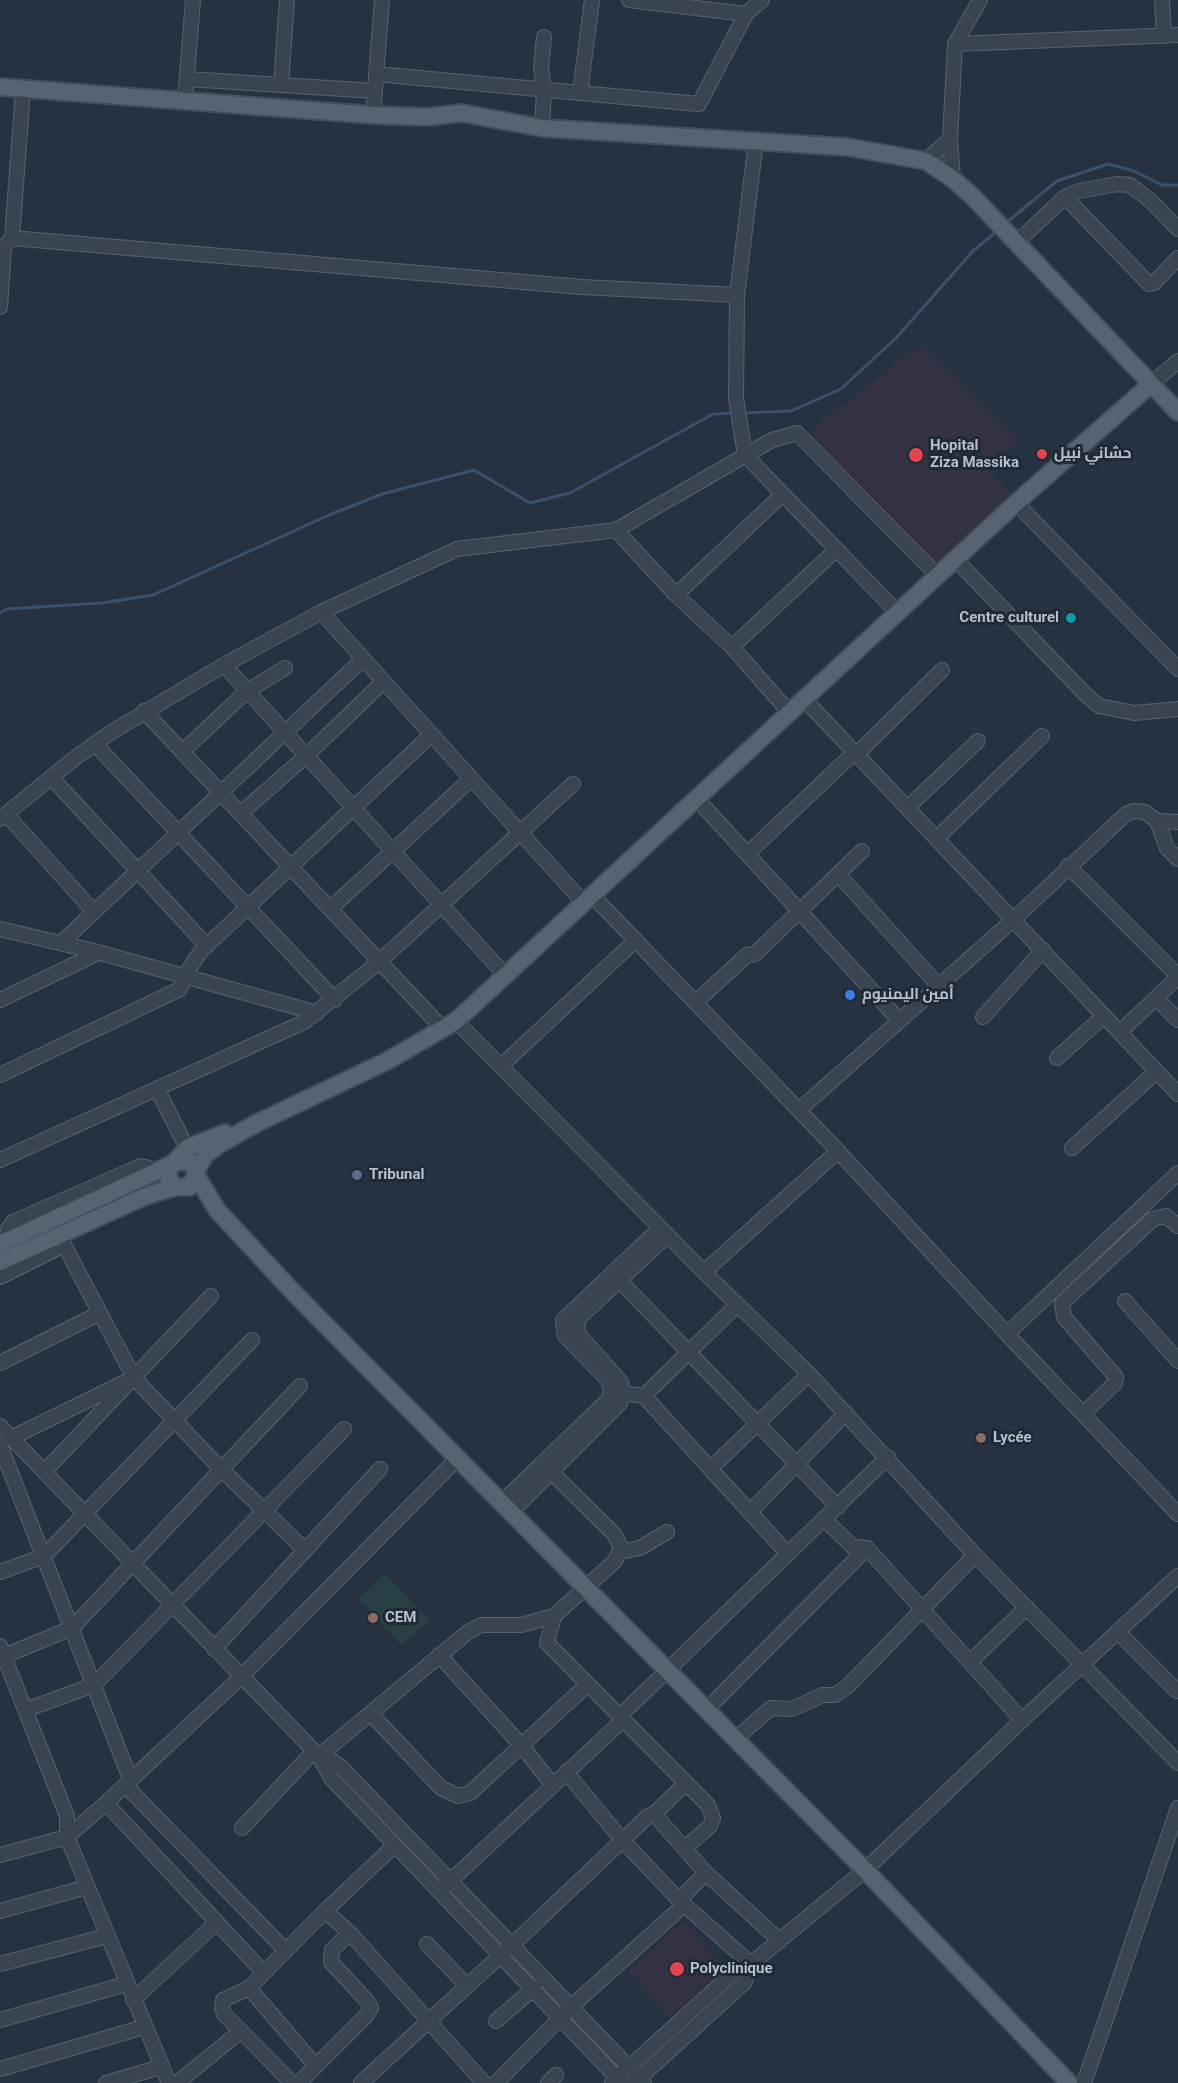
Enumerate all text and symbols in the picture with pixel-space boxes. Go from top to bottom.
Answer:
place label: Hopital Ziza Massika [930,437,1019,472]
place label: حشاني نبيل [1054,445,1131,463]
marker: Hopital Ziza Massika [907,446,925,464]
marker: حشاني نبيل [1035,447,1049,461]
place label: Centre culturel [959,609,1059,627]
marker: Centre culturel [1064,611,1078,625]
place label: أمين اليمنيوم [862,986,954,1004]
marker: أمين اليمنيوم [843,988,857,1002]
place label: Tribunal [369,1166,425,1184]
marker: Tribunal [350,1168,364,1182]
place label: Lycée [993,1429,1032,1447]
marker: Lycée [974,1431,988,1445]
place label: CEM [385,1609,416,1627]
marker: CEM [366,1611,380,1625]
marker: Polyclinique [668,1960,686,1978]
place label: Polyclinique [690,1960,773,1978]

